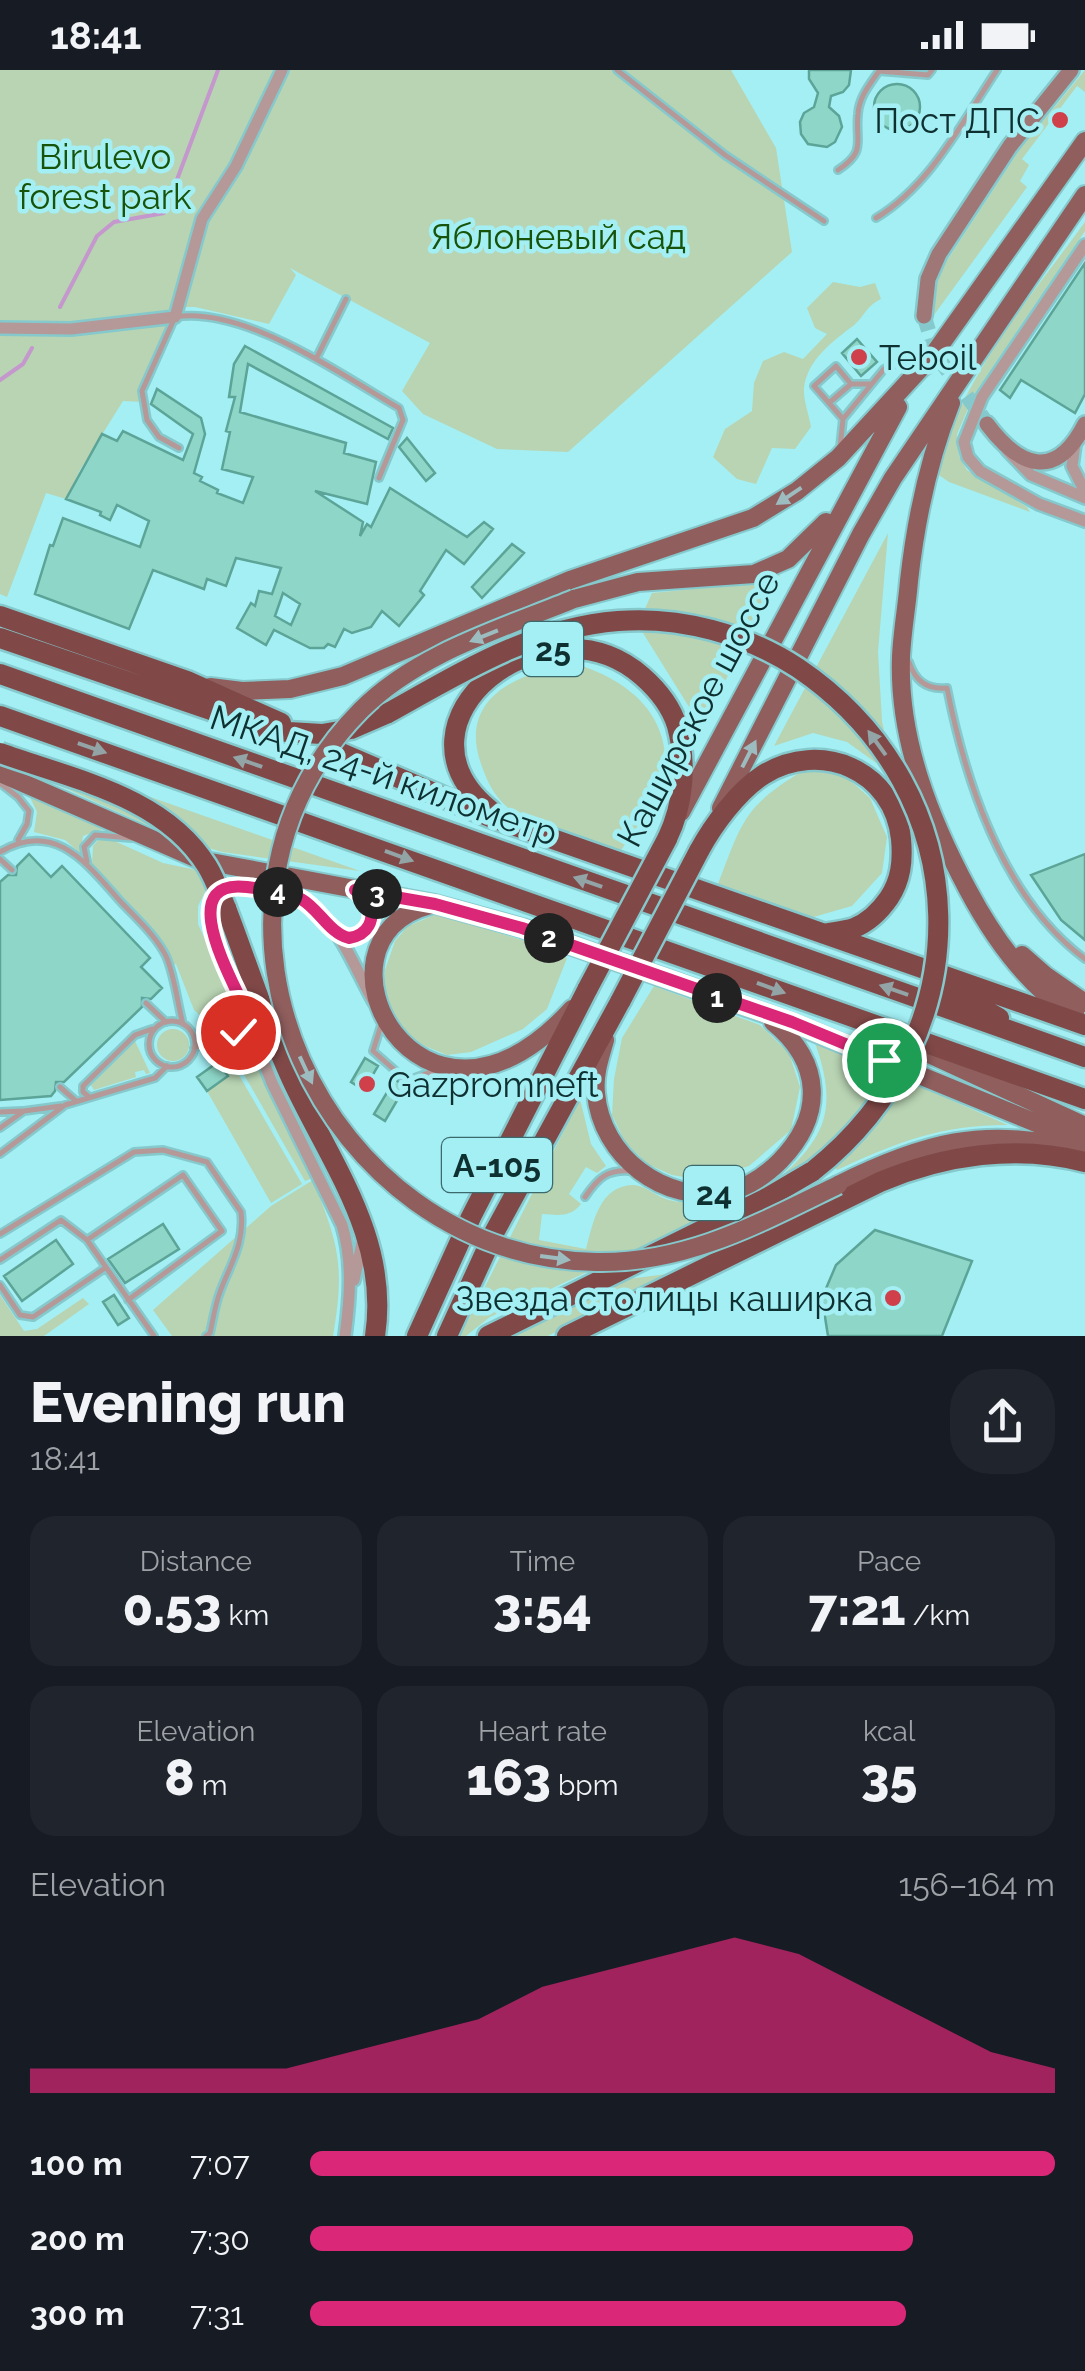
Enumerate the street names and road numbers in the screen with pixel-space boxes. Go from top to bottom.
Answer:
street label: Каширское шоссе [608,564,788,854]
road number: 25 [523,622,583,676]
street label: МКАД, 24-й километр [205,696,563,854]
road number: А-105 [442,1138,552,1192]
road number: 24 [684,1166,744,1220]

